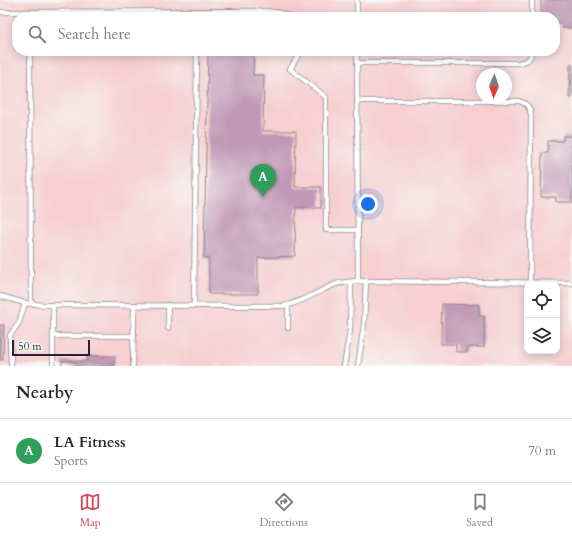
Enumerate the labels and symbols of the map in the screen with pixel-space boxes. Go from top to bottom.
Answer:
north arrow [476,68,512,104]
pin: A [250,164,276,197]
your location [358,194,378,214]
scale bar [12,338,90,357]

